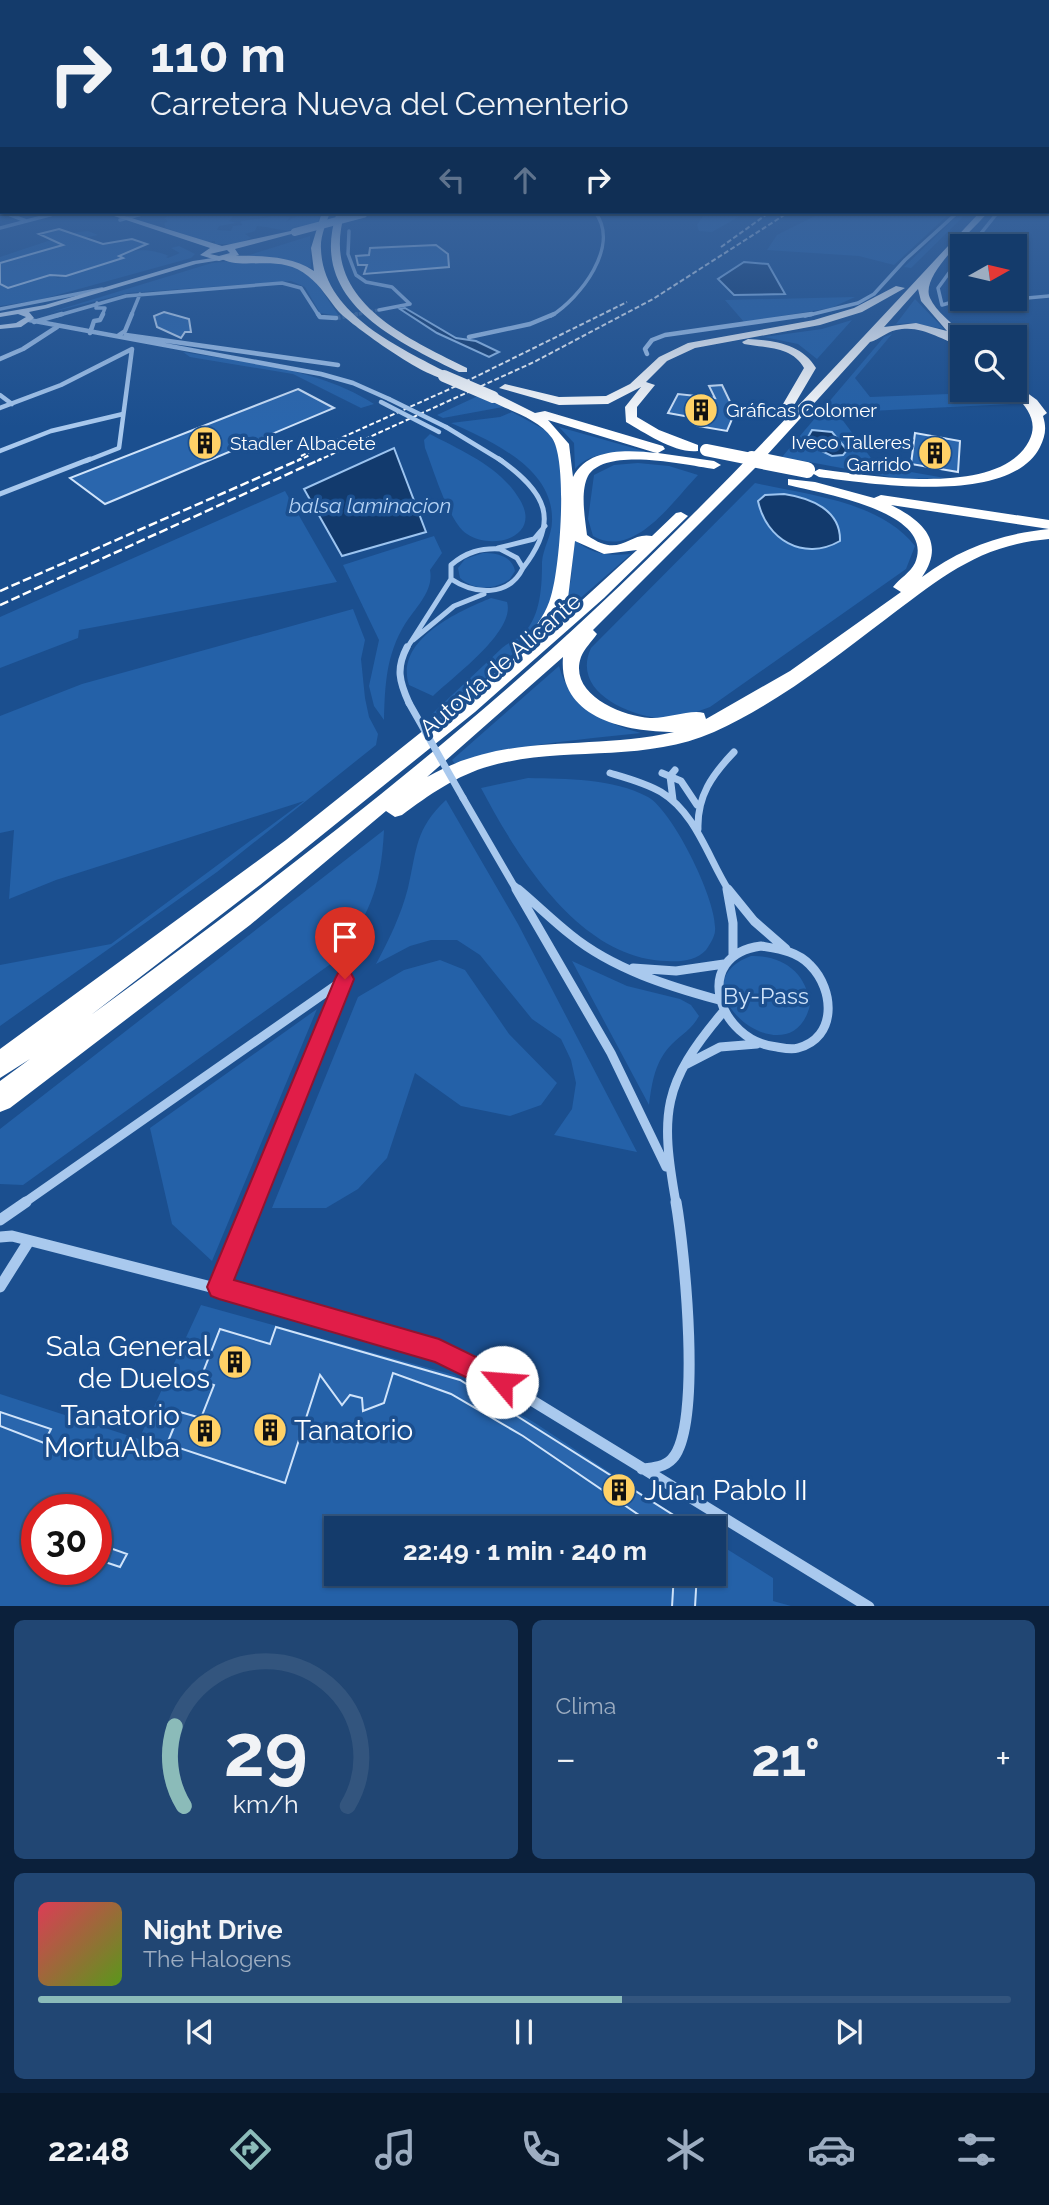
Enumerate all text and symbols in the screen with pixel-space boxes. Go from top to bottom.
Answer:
text: 110 m [150,26,286,83]
icon: right [35,28,126,119]
text: Carretera Nueva del Cementerio [150,85,629,122]
icon: left [433,161,471,199]
icon: ahead [506,161,544,199]
icon: right [579,161,617,199]
north arrow [950,234,1027,312]
map controls [950,234,1027,402]
button: search [950,325,1027,402]
building icon: Gráficas Colomer [682,391,720,429]
place label: Gráficas Colomer [726,399,877,421]
building icon: Stadler Albacete [186,424,224,462]
place label: Iveco Talleres Garrido [791,431,911,475]
place label: Stadler Albacete [230,432,376,454]
building icon: Iveco Talleres Garrido [916,434,954,472]
water label: balsa laminacion [289,493,451,518]
street label: Autovía de Alicante [414,587,586,741]
pin [315,907,375,979]
icon: arrive [326,918,364,956]
park label: By-Pass [723,982,809,1009]
place label: Sala General de Duelos [46,1330,210,1395]
building icon: Sala General de Duelos [216,1343,254,1381]
position arrow [465,1345,539,1419]
place label: Tanatorio MortuAlba [44,1399,180,1464]
building icon: Tanatorio [251,1411,289,1449]
building icon: Tanatorio MortuAlba [186,1412,224,1450]
place label: Tanatorio [294,1414,413,1447]
building icon: Juan Pablo II [600,1471,638,1509]
place label: Juan Pablo II [644,1474,808,1507]
speed limit sign: 30 [21,1494,112,1585]
text: 22:49 · 1 min · 240 m [403,1536,647,1566]
text: Clima [556,1692,616,1719]
text: 29 [224,1708,308,1793]
text: 21° [751,1727,820,1788]
text: − [556,1736,576,1781]
text: + [995,1736,1011,1781]
text: km/h [233,1788,299,1818]
text: Night Drive [143,1915,282,1945]
text: The Halogens [143,1945,291,1972]
icon: previous [181,2013,219,2051]
icon: pause [505,2013,543,2051]
icon: next [830,2013,868,2051]
icon: directions [226,2125,275,2174]
icon: music [371,2125,420,2174]
icon: phone [516,2125,565,2174]
icon: climate [661,2125,710,2174]
icon: car [807,2125,856,2174]
icon: filters [952,2125,1001,2174]
text: 22:48 [48,2131,130,2168]

